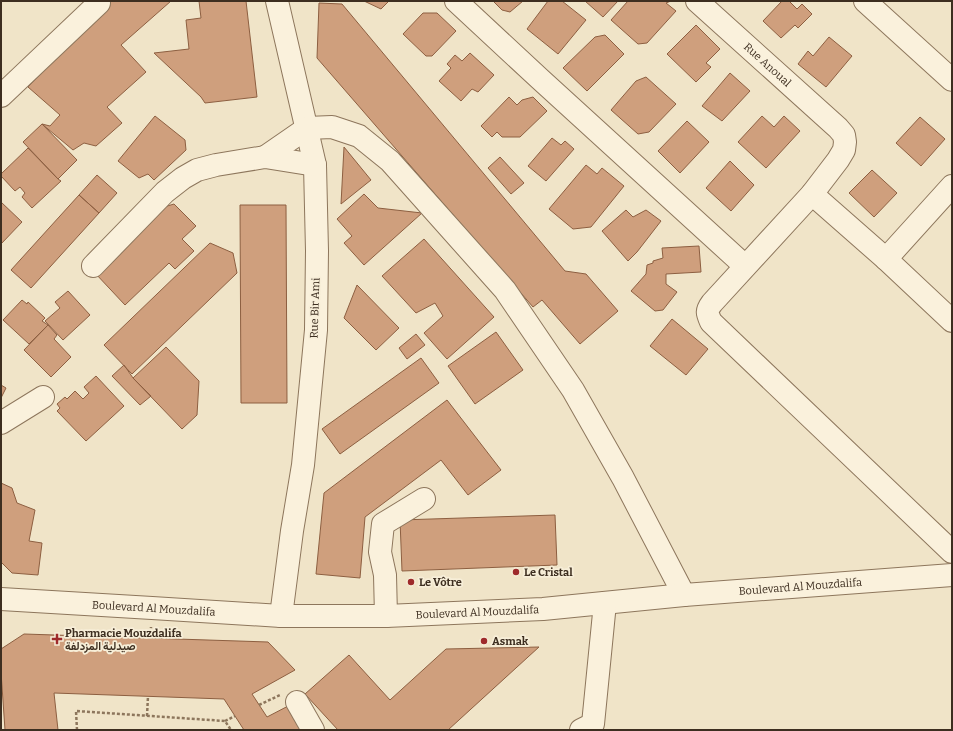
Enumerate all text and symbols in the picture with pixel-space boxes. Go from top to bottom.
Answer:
street label: Rue Anoual [741,40,794,89]
street label: Rue Bir Ami [307,277,323,339]
place label: Le Cristal [524,566,573,579]
marker: Le Cristal [511,567,521,577]
street label: Boulevard Al Mouzdalifa [738,575,862,597]
place label: Le Vôtre [419,576,462,589]
marker: Le Vôtre [406,577,416,587]
street label: Boulevard Al Mouzdalifa [92,598,216,618]
street label: Boulevard Al Mouzdalifa [415,603,539,621]
place label: Pharmacie Mouzdalifa صيدلية المزدلفة [65,627,183,653]
marker: Pharmacie Mouzdalifa صيدلية المزدلفة [52,634,62,644]
place label: Asmak [492,635,529,648]
marker: Asmak [479,636,489,646]

